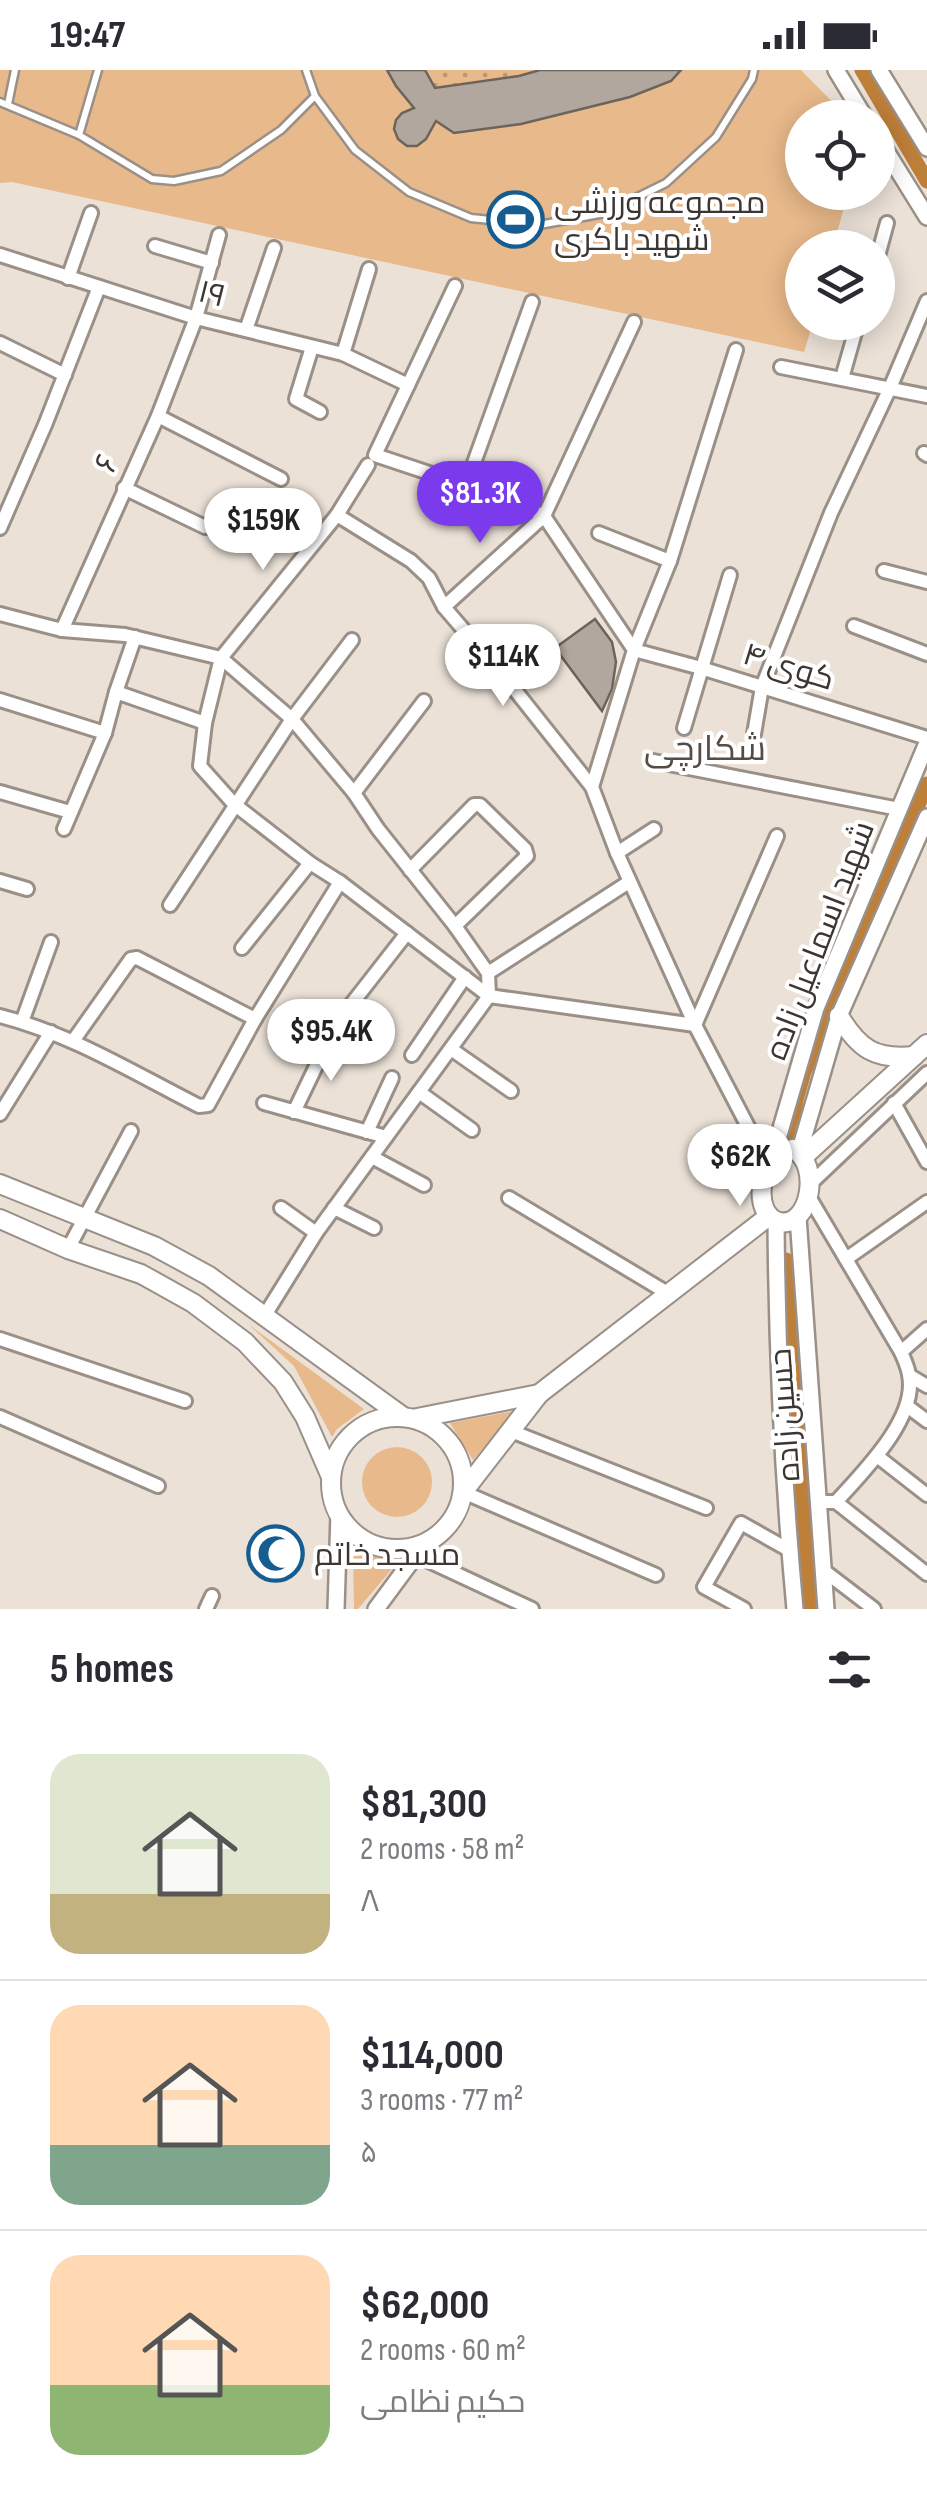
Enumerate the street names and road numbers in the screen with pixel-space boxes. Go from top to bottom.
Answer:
street label: ۱۹ [194,272,229,317]
street label: ۶ [86,448,128,479]
street label: کوی ۴ [738,635,839,700]
street label: شهید اسماعیل زاده [757,816,884,1065]
street label: حسین زاده [761,1347,810,1483]

